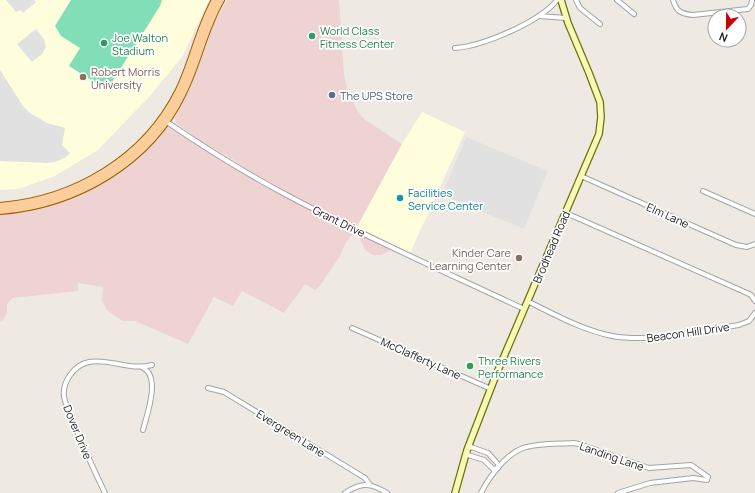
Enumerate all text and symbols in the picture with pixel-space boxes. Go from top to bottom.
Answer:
north arrow [707,8,747,48]
place label: World Class Fitness Center [320,23,394,51]
text: N [717,29,730,46]
place label: Joe Walton Stadium [112,30,168,58]
marker: World Class Fitness Center [307,31,317,41]
marker: Joe Walton Stadium [99,38,109,48]
place label: Robert Morris University [91,64,160,92]
marker: Robert Morris University [78,72,88,82]
place label: The UPS Store [340,88,413,103]
marker: The UPS Store [327,90,337,100]
place label: Facilities Service Center [408,185,483,213]
marker: Facilities Service Center [395,193,405,203]
street label: Elm Lane [644,199,692,231]
street label: Grant Drive [310,202,368,240]
street label: Brodhead Road [529,208,573,286]
place label: Kinder Care Learning Center [429,245,512,273]
marker: Kinder Care Learning Center [514,253,524,263]
street label: Beacon Hill Drive [646,319,731,345]
street label: McClafferty Lane [379,334,464,383]
place label: Three Rivers Performance [478,353,544,381]
marker: Three Rivers Performance [465,361,475,371]
street label: Dover Drive [60,403,96,462]
street label: Evergreen Lane [254,406,329,460]
street label: Landing Lane [578,438,647,474]

